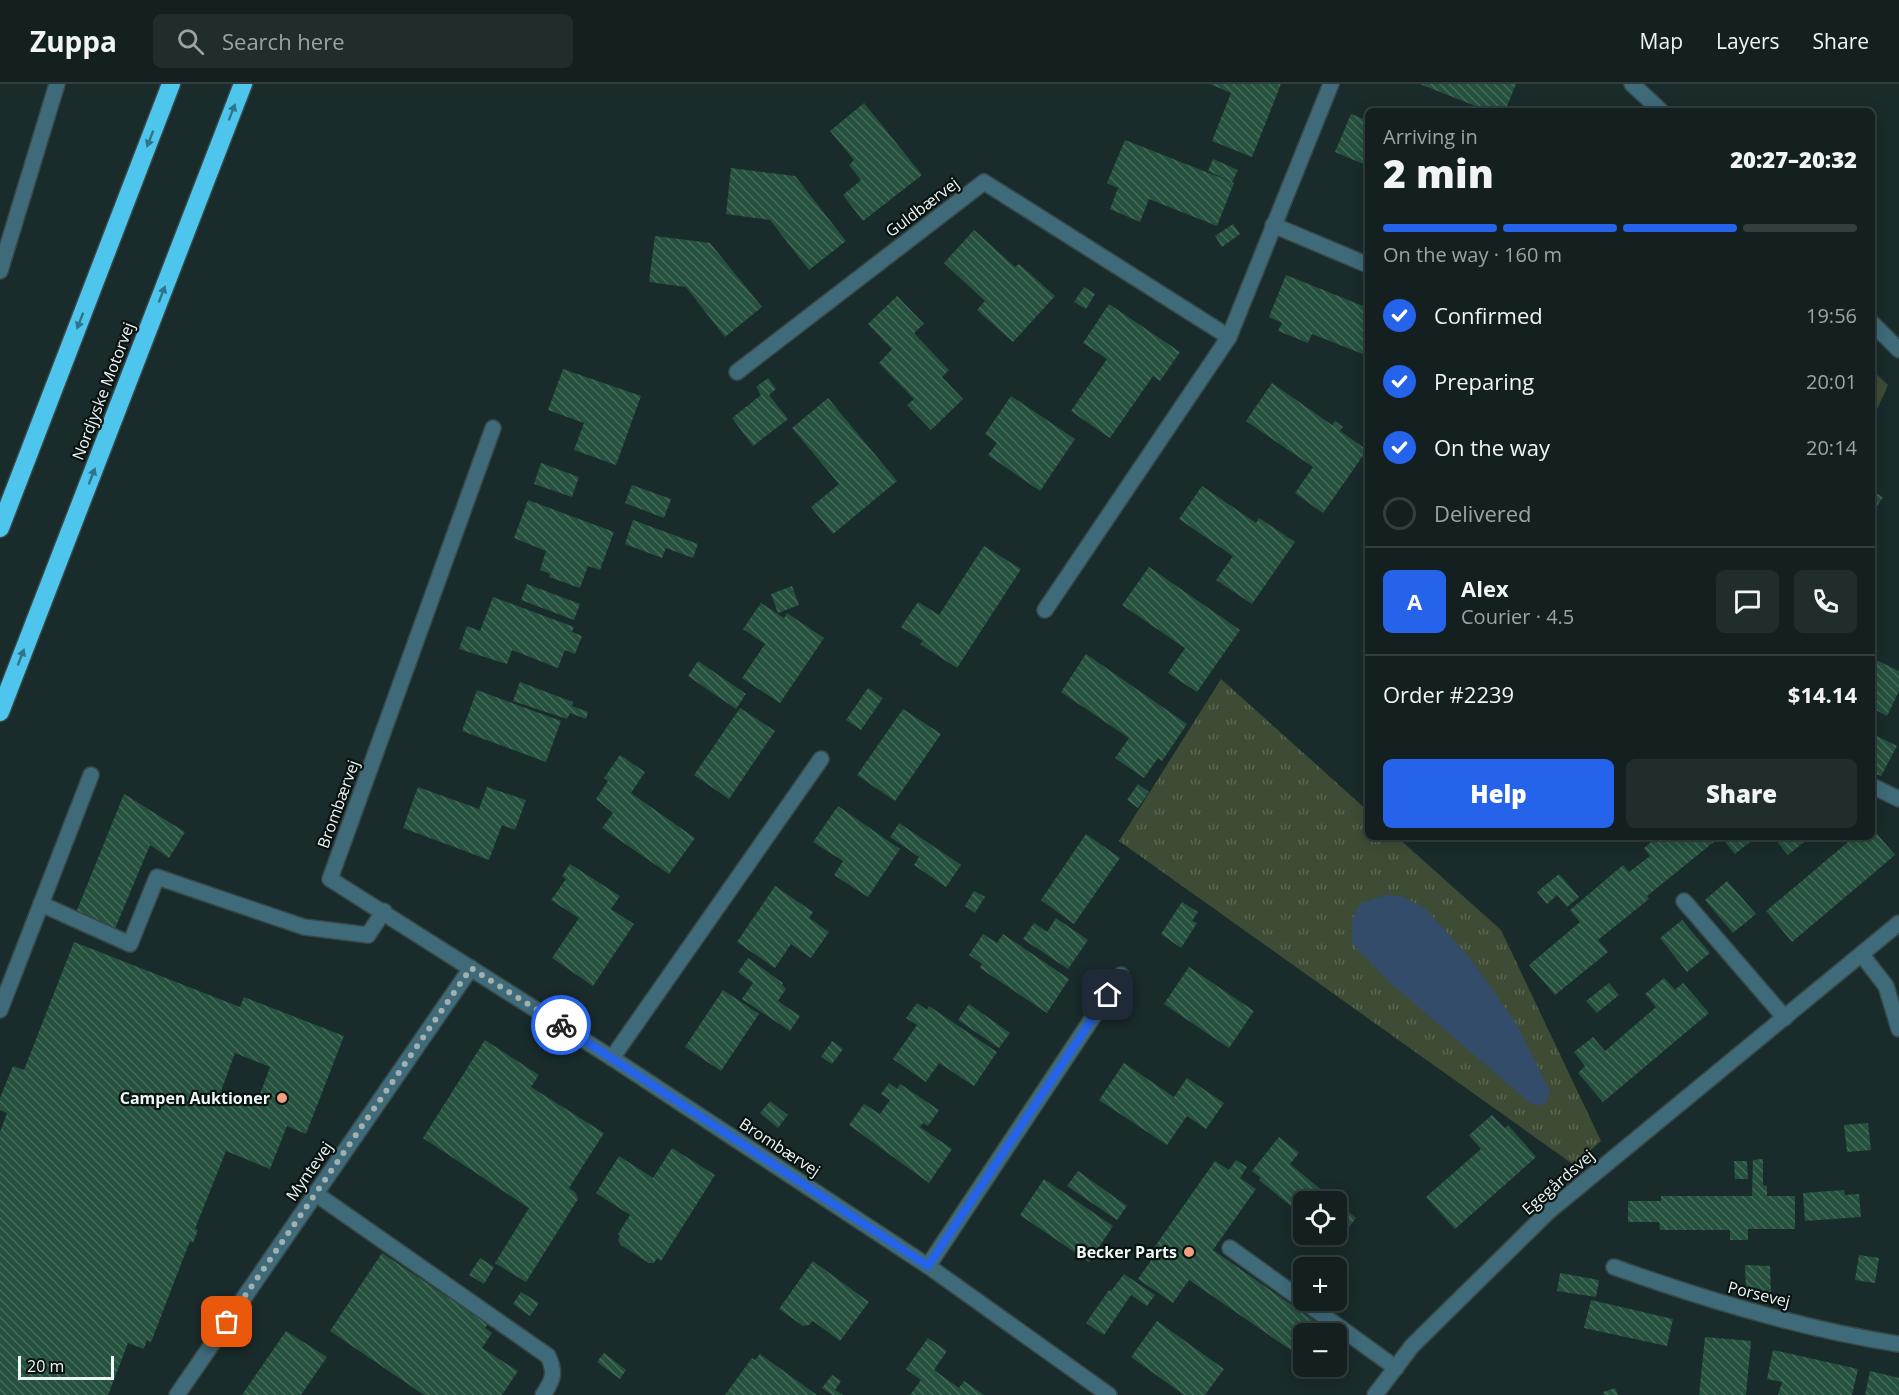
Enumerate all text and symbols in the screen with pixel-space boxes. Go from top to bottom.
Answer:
search box [153,14,573,68]
text: Zuppa [30,22,117,60]
icon: search [174,25,207,58]
text: Search here [222,26,345,56]
text: Map [1640,27,1683,55]
text: Layers [1716,27,1780,55]
text: Share [1813,27,1869,55]
one-way arrow [228,103,238,121]
text: Arriving in [1383,123,1478,150]
one-way arrow [145,130,155,148]
text: 20:27–20:32 [1730,144,1857,174]
text: 2 min [1383,146,1494,199]
street label: Guldbærvej [881,172,963,242]
text: On the way · 160 m [1383,241,1562,268]
one-way arrow [158,285,167,303]
icon: check [1383,299,1416,332]
text: Confirmed [1434,300,1543,330]
text: 19:56 [1806,302,1857,329]
one-way arrow [75,312,85,330]
street label: Nordjyske Motorvej [67,319,139,463]
icon: check [1383,365,1416,398]
text: Preparing [1434,366,1534,396]
text: 20:01 [1806,368,1857,395]
icon: check [1383,431,1416,464]
text: On the way [1434,432,1550,462]
text: 20:14 [1806,434,1857,461]
one-way arrow [87,466,97,484]
text: Delivered [1434,498,1532,528]
button: chat [1716,570,1779,633]
button: phone [1794,570,1857,633]
text: Alex [1461,573,1509,603]
text: A [1407,586,1422,616]
text: Courier · 4.5 [1461,603,1574,630]
one-way arrow [16,648,26,666]
text: Order #2239 [1383,679,1514,709]
text: $14.14 [1788,679,1857,709]
street label: Brombærvej [312,757,364,851]
button: Help [1383,759,1614,828]
button: Share [1626,759,1857,828]
pin [1082,969,1133,1020]
icon: home [1091,978,1124,1011]
courier [531,995,591,1055]
icon: bike [545,1009,578,1042]
place label: Campen Auktioner [120,1087,270,1109]
marker: Campen Auktioner [275,1091,289,1105]
street label: Brombærvej [735,1113,825,1181]
street label: Myntevej [281,1137,337,1205]
street label: Egegårdsvej [1517,1144,1599,1220]
map controls [1293,1191,1347,1377]
button: locate [1293,1191,1347,1245]
place label: Becker Parts [1076,1241,1177,1263]
marker: Becker Parts [1182,1245,1196,1259]
button: + [1293,1257,1347,1311]
street label: Porsevej [1726,1276,1792,1312]
pin [201,1296,252,1347]
icon: bag [210,1305,243,1338]
button: − [1293,1323,1347,1377]
scale bar [18,1353,114,1380]
text: 20 m [27,1355,64,1377]

